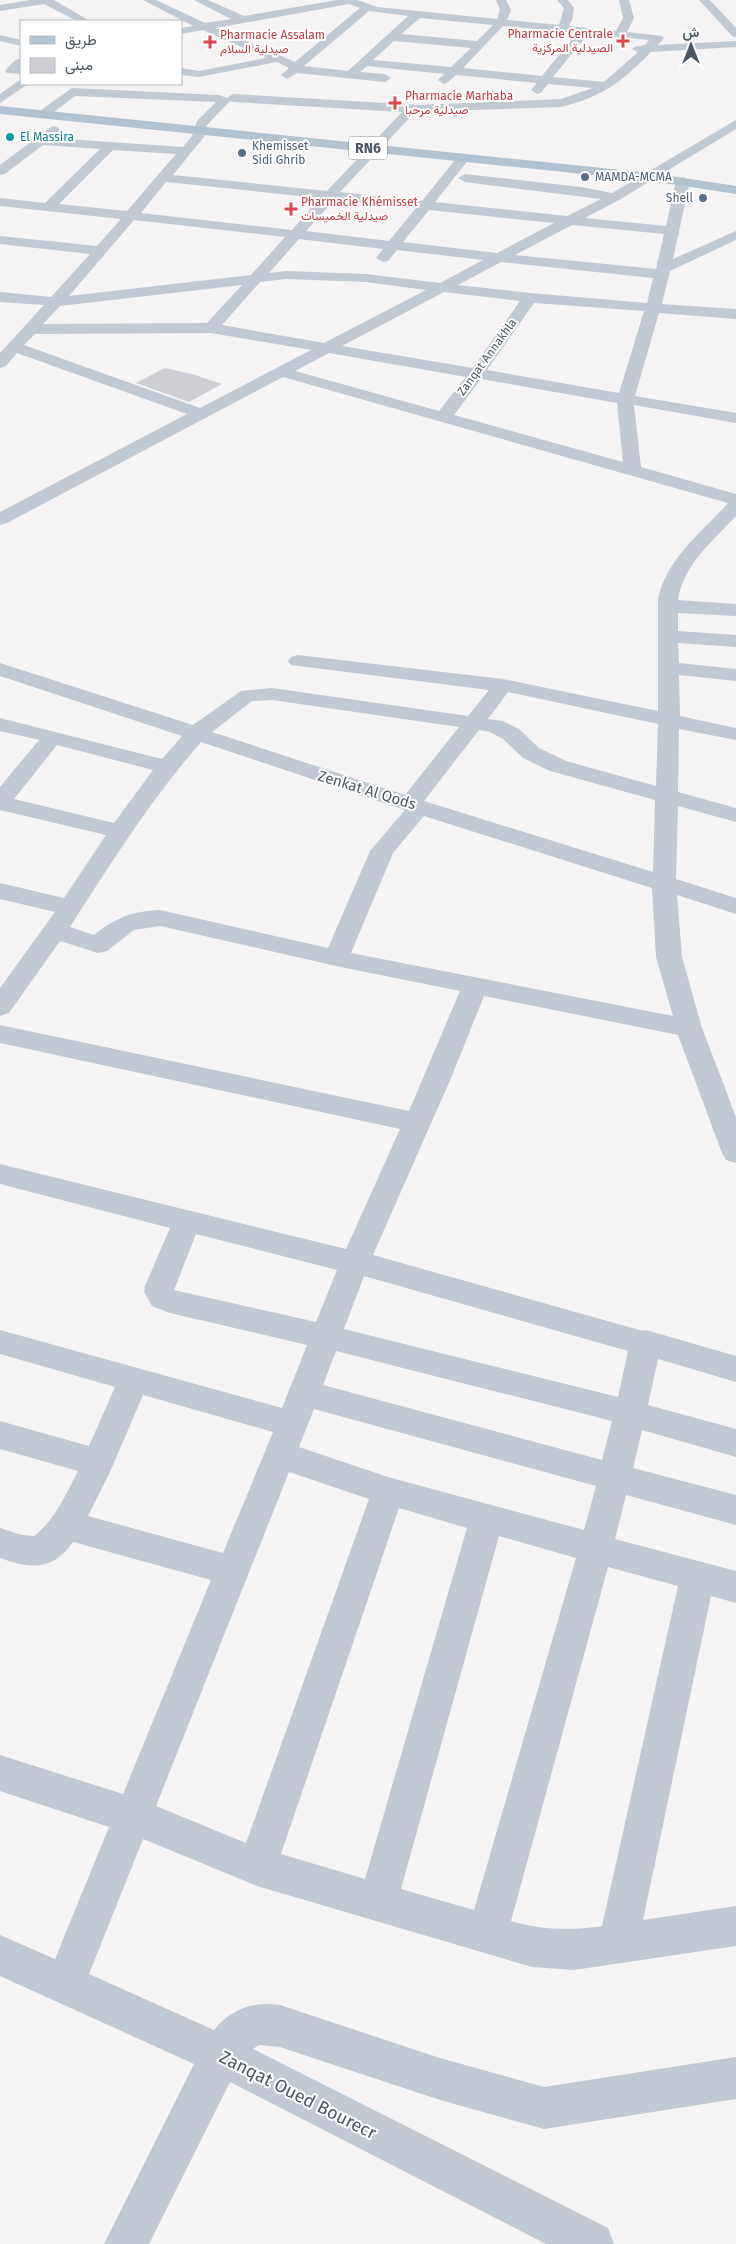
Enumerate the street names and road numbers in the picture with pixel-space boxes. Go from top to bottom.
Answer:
road number: RN6 [349,136,387,160]
street label: Zanqat Annakhla [454,316,520,398]
street label: Zenkat Al Qods [316,767,418,813]
street label: Zanqat Oued Bourecr [216,2046,380,2144]

